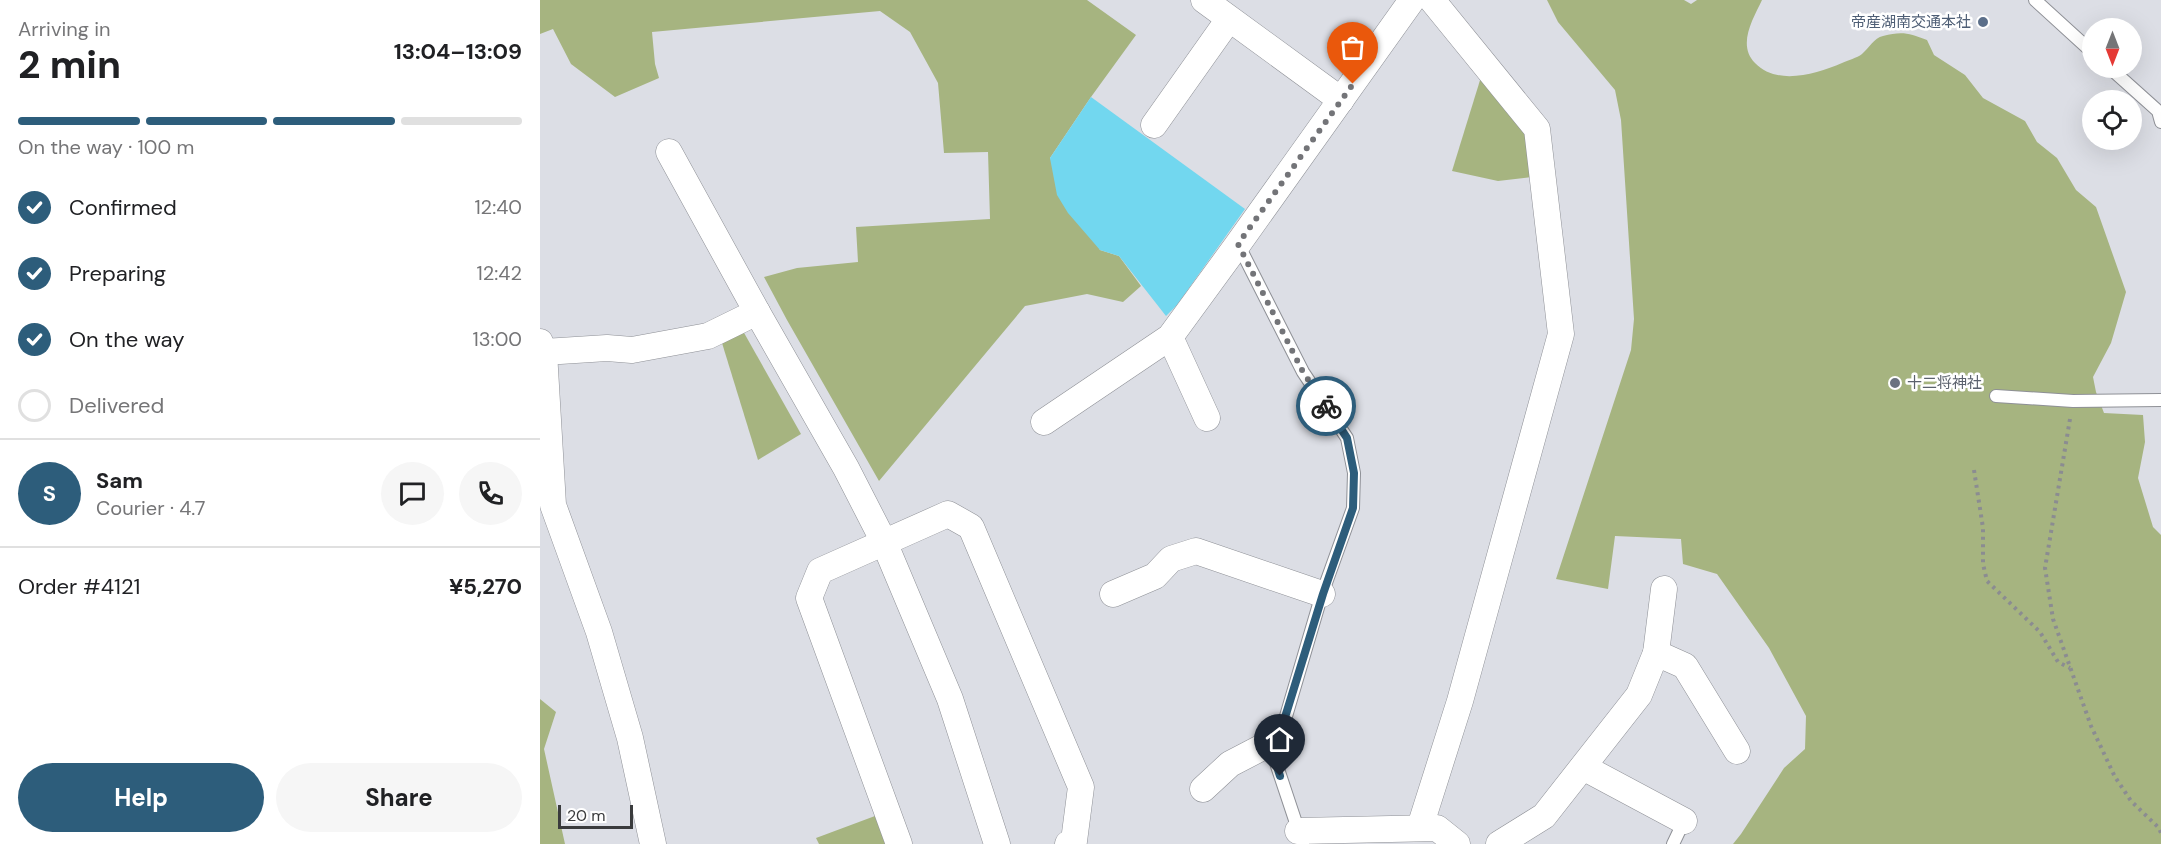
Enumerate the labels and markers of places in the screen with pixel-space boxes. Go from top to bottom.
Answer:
place label: 帝産湖南交通本社 [1851,12,1971,32]
marker: 帝産湖南交通本社 [1976,15,1990,29]
pin [1327,22,1378,84]
place label: 十二将神社 [1907,373,1982,393]
marker: 十二将神社 [1888,376,1902,390]
pin [1254,714,1305,776]

